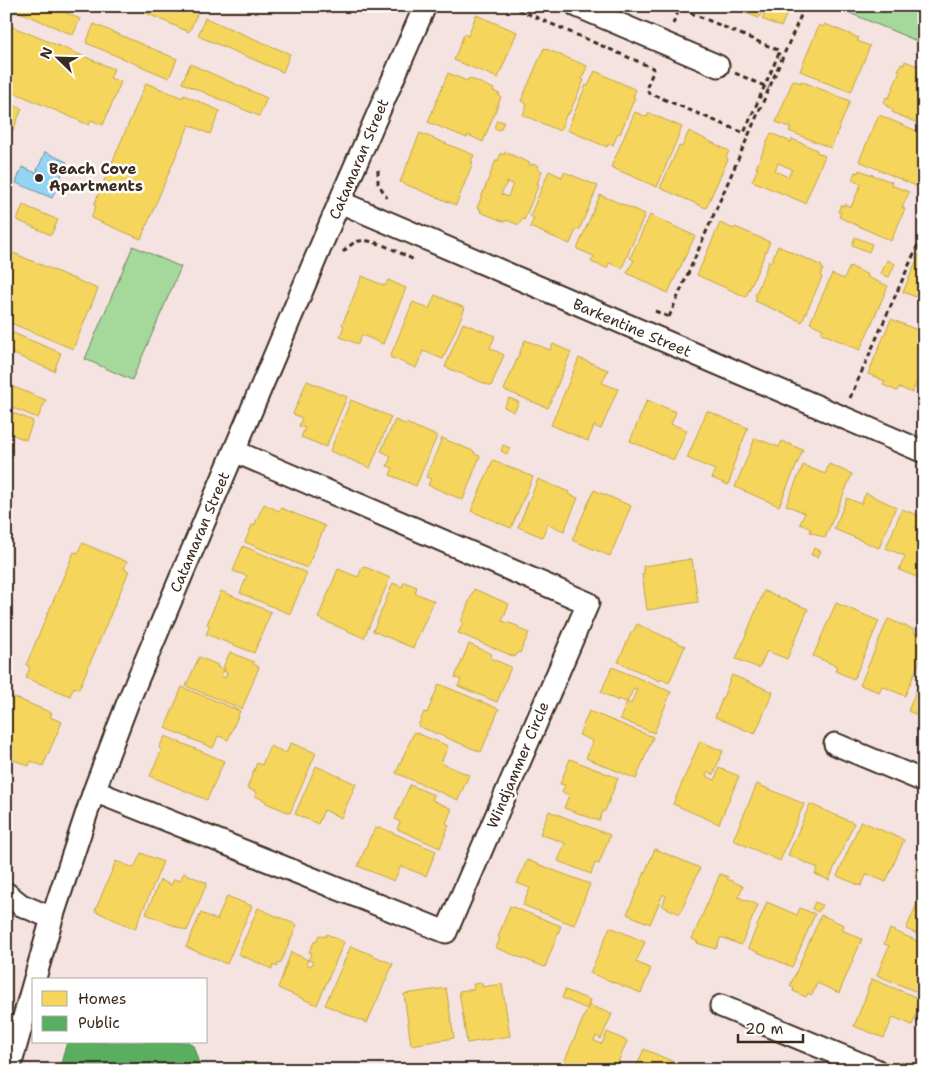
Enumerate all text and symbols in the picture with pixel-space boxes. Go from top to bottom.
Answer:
north arrow [32,32,82,82]
text: N [36,44,56,62]
street label: Catamaran Street [325,96,393,222]
place label: Beach Cove Apartments [49,159,143,196]
marker: Beach Cove Apartments [33,172,45,184]
street label: Barkentine Street [570,294,694,362]
street label: Catamaran Street [166,469,234,595]
street label: Windjammer Circle [482,699,554,831]
legend [32,978,208,1044]
text: Homes [78,989,126,1009]
scale bar [738,1011,802,1043]
text: Public [78,1013,120,1033]
text: 20 m [745,1019,784,1039]

